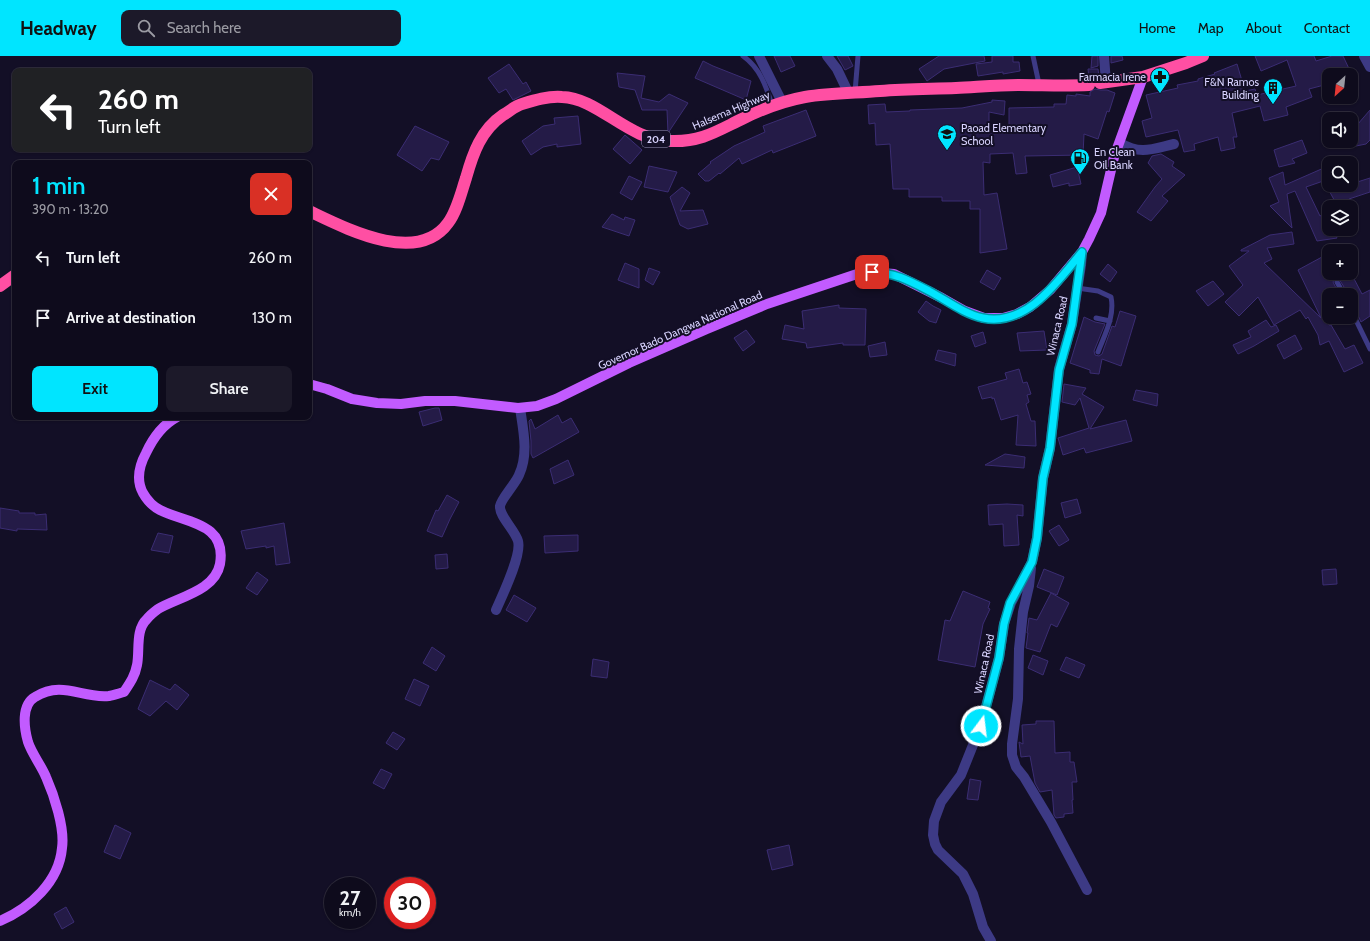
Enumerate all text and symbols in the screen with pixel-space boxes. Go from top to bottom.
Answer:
search box [121,10,401,46]
text: Headway [20,17,97,40]
icon: search [135,17,157,39]
text: Search here [167,19,241,37]
text: Home [1139,19,1176,37]
text: Map [1198,19,1223,37]
text: About [1245,19,1282,37]
text: Contact [1304,19,1350,37]
pharmacy icon: Farmacia Irene [1149,66,1171,94]
north arrow [1322,68,1358,104]
map controls [1322,68,1358,324]
place label: Farmacia Irene [1079,70,1146,84]
place label: F&N Ramos Building [1204,75,1260,102]
building icon: F&N Ramos Building [1262,77,1284,105]
text: 260 m [98,82,179,116]
icon: left [32,84,84,136]
street label: Halsema Highway [690,87,772,133]
button: sound [1322,112,1358,148]
text: Turn left [98,116,161,138]
place label: Paoad Elementary School [961,121,1046,148]
school or university icon: Paoad Elementary School [936,123,958,151]
road number: 204 [642,131,670,147]
place label: En Clean Oil Bank [1094,145,1135,172]
fuel station icon: En Clean Oil Bank [1069,147,1091,175]
button: search [1322,156,1358,192]
text: 1 min [32,171,86,200]
button: close [250,173,292,215]
button: layers [1322,200,1358,236]
text: 390 m · 13:20 [32,201,109,217]
button: + [1322,244,1358,280]
icon: left [32,247,54,269]
text: Turn left [66,249,120,267]
text: 260 m [249,249,292,267]
pin [855,255,889,289]
icon: arrive [861,261,883,283]
street label: Governor Bado Dangwa National Road [596,287,764,373]
button: − [1322,288,1358,324]
street label: Winaca Road [1043,295,1071,357]
icon: arrive [32,307,54,329]
text: Arrive at destination [66,309,196,327]
text: 130 m [252,309,292,327]
button: Exit [32,366,158,412]
button: Share [166,366,292,412]
street label: Winaca Road [971,633,997,695]
position arrow [960,705,1002,747]
speed limit sign: 30 [384,877,436,929]
text: 27 [340,886,360,910]
text: km/h [339,906,361,919]

